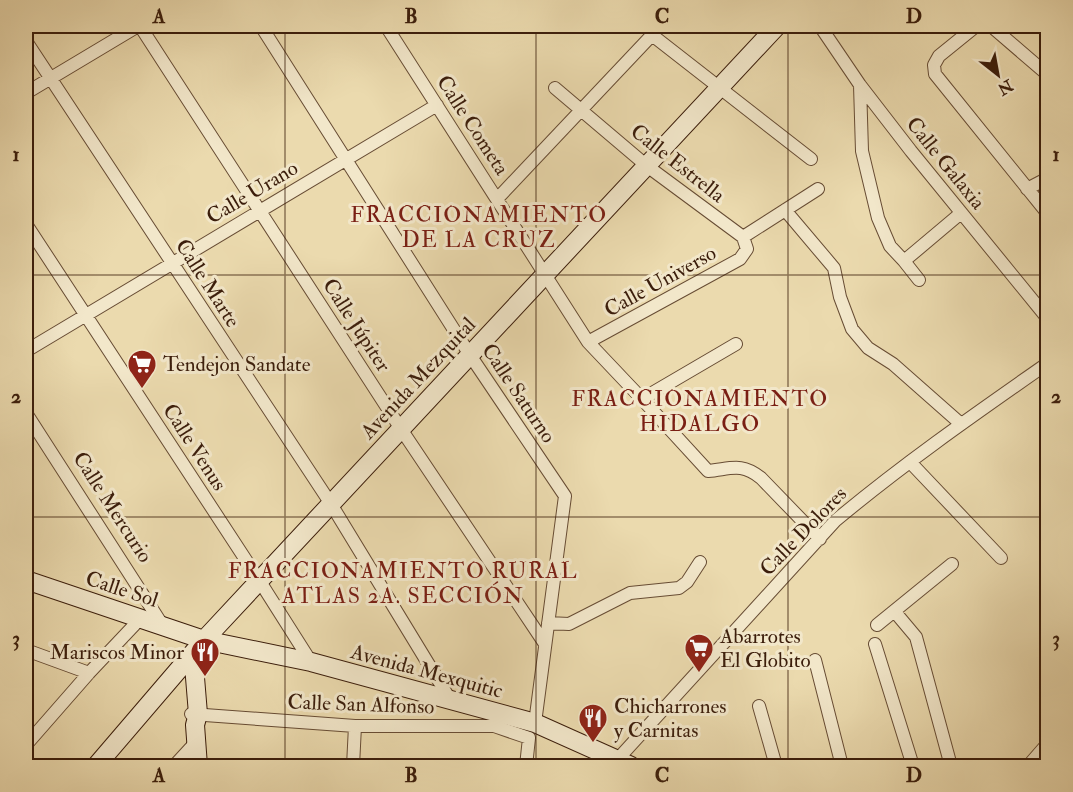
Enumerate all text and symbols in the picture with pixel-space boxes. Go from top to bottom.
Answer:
text: A [152,4,166,29]
text: B [404,4,418,29]
text: C [655,4,669,29]
text: D [906,4,922,29]
north arrow [968,45,1028,105]
street label: Calle Cometa [430,70,515,181]
text: N [993,74,1017,100]
street label: Calle Galaxia [900,111,991,215]
street label: Calle Estrella [625,118,731,209]
text: 1 [12,142,20,167]
text: 1 [1052,142,1060,167]
street label: Calle Urano [201,155,303,230]
district label: FRACCIONAMIENTO DE LA CRUZ [350,201,608,254]
street label: Calle Marte [169,234,246,333]
street label: Calle Universo [599,240,721,323]
street label: Calle Júpiter [316,273,397,377]
street label: Avenida Mezquital [354,311,482,446]
street label: Calle Saturno [475,338,562,448]
supermarket icon: Tendejon Sandate [126,348,158,390]
place label: Tendejon Sandate [163,351,311,378]
text: 2 [11,384,21,409]
text: 2 [1051,384,1061,409]
district label: FRACCIONAMIENTO HIDALGO [571,385,829,438]
street label: Calle Venus [156,399,233,496]
street label: Calle Mercurio [67,447,159,568]
street label: Calle Dolores [754,481,853,582]
district label: FRACCIONAMIENTO RURAL ATLAS 2A. SECCIÓN [228,557,578,610]
street label: Calle Sol [82,565,162,614]
place label: Abarrotes El Globito [719,623,811,674]
text: 3 [12,626,20,651]
text: 3 [1052,626,1060,651]
supermarket icon: Abarrotes El Globito [683,632,715,674]
restaurant icon: Mariscos Minor [189,636,221,678]
street label: Avenida Mexquitic [347,638,506,705]
place label: Mariscos Minor [50,639,184,666]
street label: Calle San Alfonso [287,688,435,721]
place label: Chicharrones y Carnitas [614,693,727,744]
restaurant icon: Chicharrones y Carnitas [577,702,609,744]
text: A [152,763,166,788]
text: B [404,763,418,788]
text: C [655,763,669,788]
text: D [906,763,922,788]

